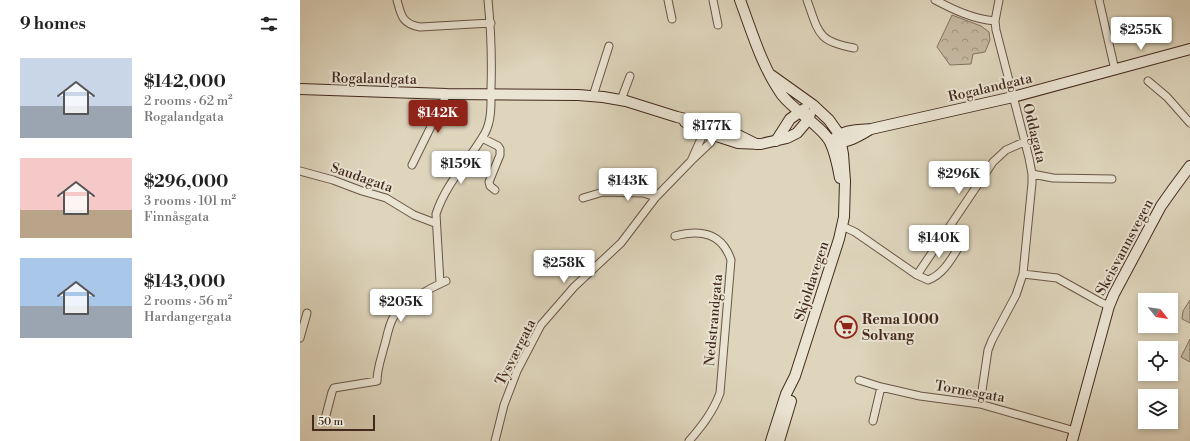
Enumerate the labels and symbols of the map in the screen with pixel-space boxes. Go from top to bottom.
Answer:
pin: $255K [1113,17,1169,51]
street label: Rogalandgata [331,69,418,89]
street label: Rogalandgata [946,69,1035,106]
pin: $142K [410,100,466,134]
street label: Oddagata [1018,102,1050,166]
pin: $177K [684,113,740,147]
pin: $159K [433,151,489,185]
street label: Saudagata [328,159,396,197]
pin: $296K [931,161,987,195]
pin: $143K [600,168,656,202]
street label: Skeisvannsvegen [1092,196,1158,299]
pin: $140K [911,225,967,259]
street label: Skjoldavegen [791,238,834,324]
pin: $258K [536,250,592,284]
street label: Nedstrandgata [701,272,727,367]
pin: $205K [373,289,429,323]
north arrow [1138,293,1178,333]
place label: Rema 1000 Solvang [862,311,939,345]
supermarket icon: Rema 1000 Solvang [833,314,859,340]
street label: Tysværgata [492,316,541,389]
street label: Tornesgata [933,377,1007,407]
scale bar [312,413,375,432]

